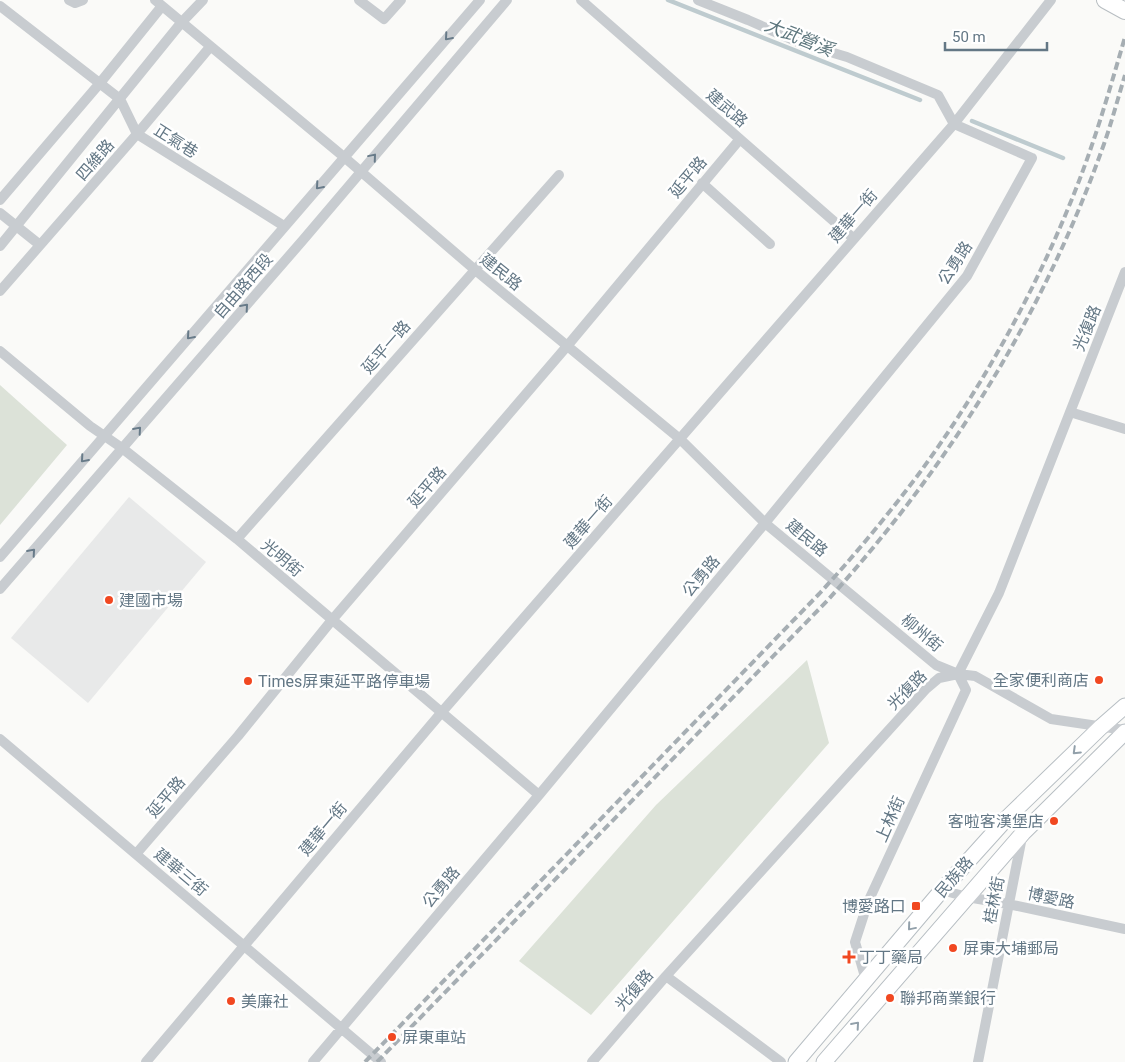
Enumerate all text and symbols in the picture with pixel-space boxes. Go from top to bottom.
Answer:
water label: 大武營溪 [762,14,839,61]
scale bar [945,20,1048,52]
text: 50 m [952,28,986,46]
one-way arrow [445,31,454,40]
street label: 建武路 [703,85,751,131]
street label: 正氣巷 [151,120,201,162]
street label: 四維路 [72,136,118,184]
one-way arrow [367,153,376,162]
street label: 延平路 [665,153,711,201]
one-way arrow [315,181,324,190]
street label: 建華一街 [825,186,881,246]
street label: 公勇路 [934,238,976,288]
street label: 自由路西段 [210,250,276,322]
street label: 建民路 [476,250,526,294]
street label: 光復路 [1069,302,1105,354]
one-way arrow [239,303,248,312]
street label: 延平一路 [358,317,414,377]
one-way arrow [187,330,196,339]
one-way arrow [132,426,141,435]
one-way arrow [81,454,90,463]
street label: 延平路 [404,463,450,511]
street label: 建華一街 [560,492,616,552]
street label: 建民路 [783,515,831,561]
street label: 光明街 [258,535,306,581]
one-way arrow [26,549,35,558]
street label: 公勇路 [678,552,724,600]
place label: 建國市場 [119,591,183,610]
marker: 建國市場 [103,594,115,606]
street label: 柳州街 [898,610,946,656]
street label: 光復路 [883,666,931,714]
place label: 全家便利商店 [993,671,1089,690]
place label: Times屏東延平路停車場 [258,672,430,691]
marker: 全家便利商店 [1093,674,1105,686]
marker: Times屏東延平路停車場 [242,675,254,687]
one-way arrow [1073,745,1082,754]
street label: 延平路 [143,773,189,821]
street label: 上林街 [872,793,908,845]
street label: 建華一街 [295,798,351,860]
place label: 客啦客漢堡店 [948,812,1044,831]
marker: 客啦客漢堡店 [1048,815,1060,827]
street label: 建華三街 [150,844,212,900]
street label: 民族路 [931,853,977,901]
street label: 公勇路 [418,863,464,911]
street label: 桂林街 [980,875,1008,925]
street label: 博愛路 [1026,884,1076,912]
place label: 博愛路口 [842,897,906,916]
marker: 博愛路口 [910,900,922,912]
one-way arrow [908,921,917,930]
place label: 屏東大埔郵局 [963,939,1059,958]
marker: 屏東大埔郵局 [947,942,959,954]
place label: 丁丁藥局 [859,948,923,967]
marker: 丁丁藥局 [843,951,855,963]
street label: 光復路 [611,966,657,1014]
place label: 聯邦商業銀行 [900,989,996,1008]
place label: 美廉社 [241,992,289,1011]
marker: 聯邦商業銀行 [884,992,896,1004]
marker: 美廉社 [225,995,237,1007]
one-way arrow [850,1022,859,1031]
place label: 屏東車站 [402,1028,466,1047]
marker: 屏東車站 [386,1031,398,1043]

